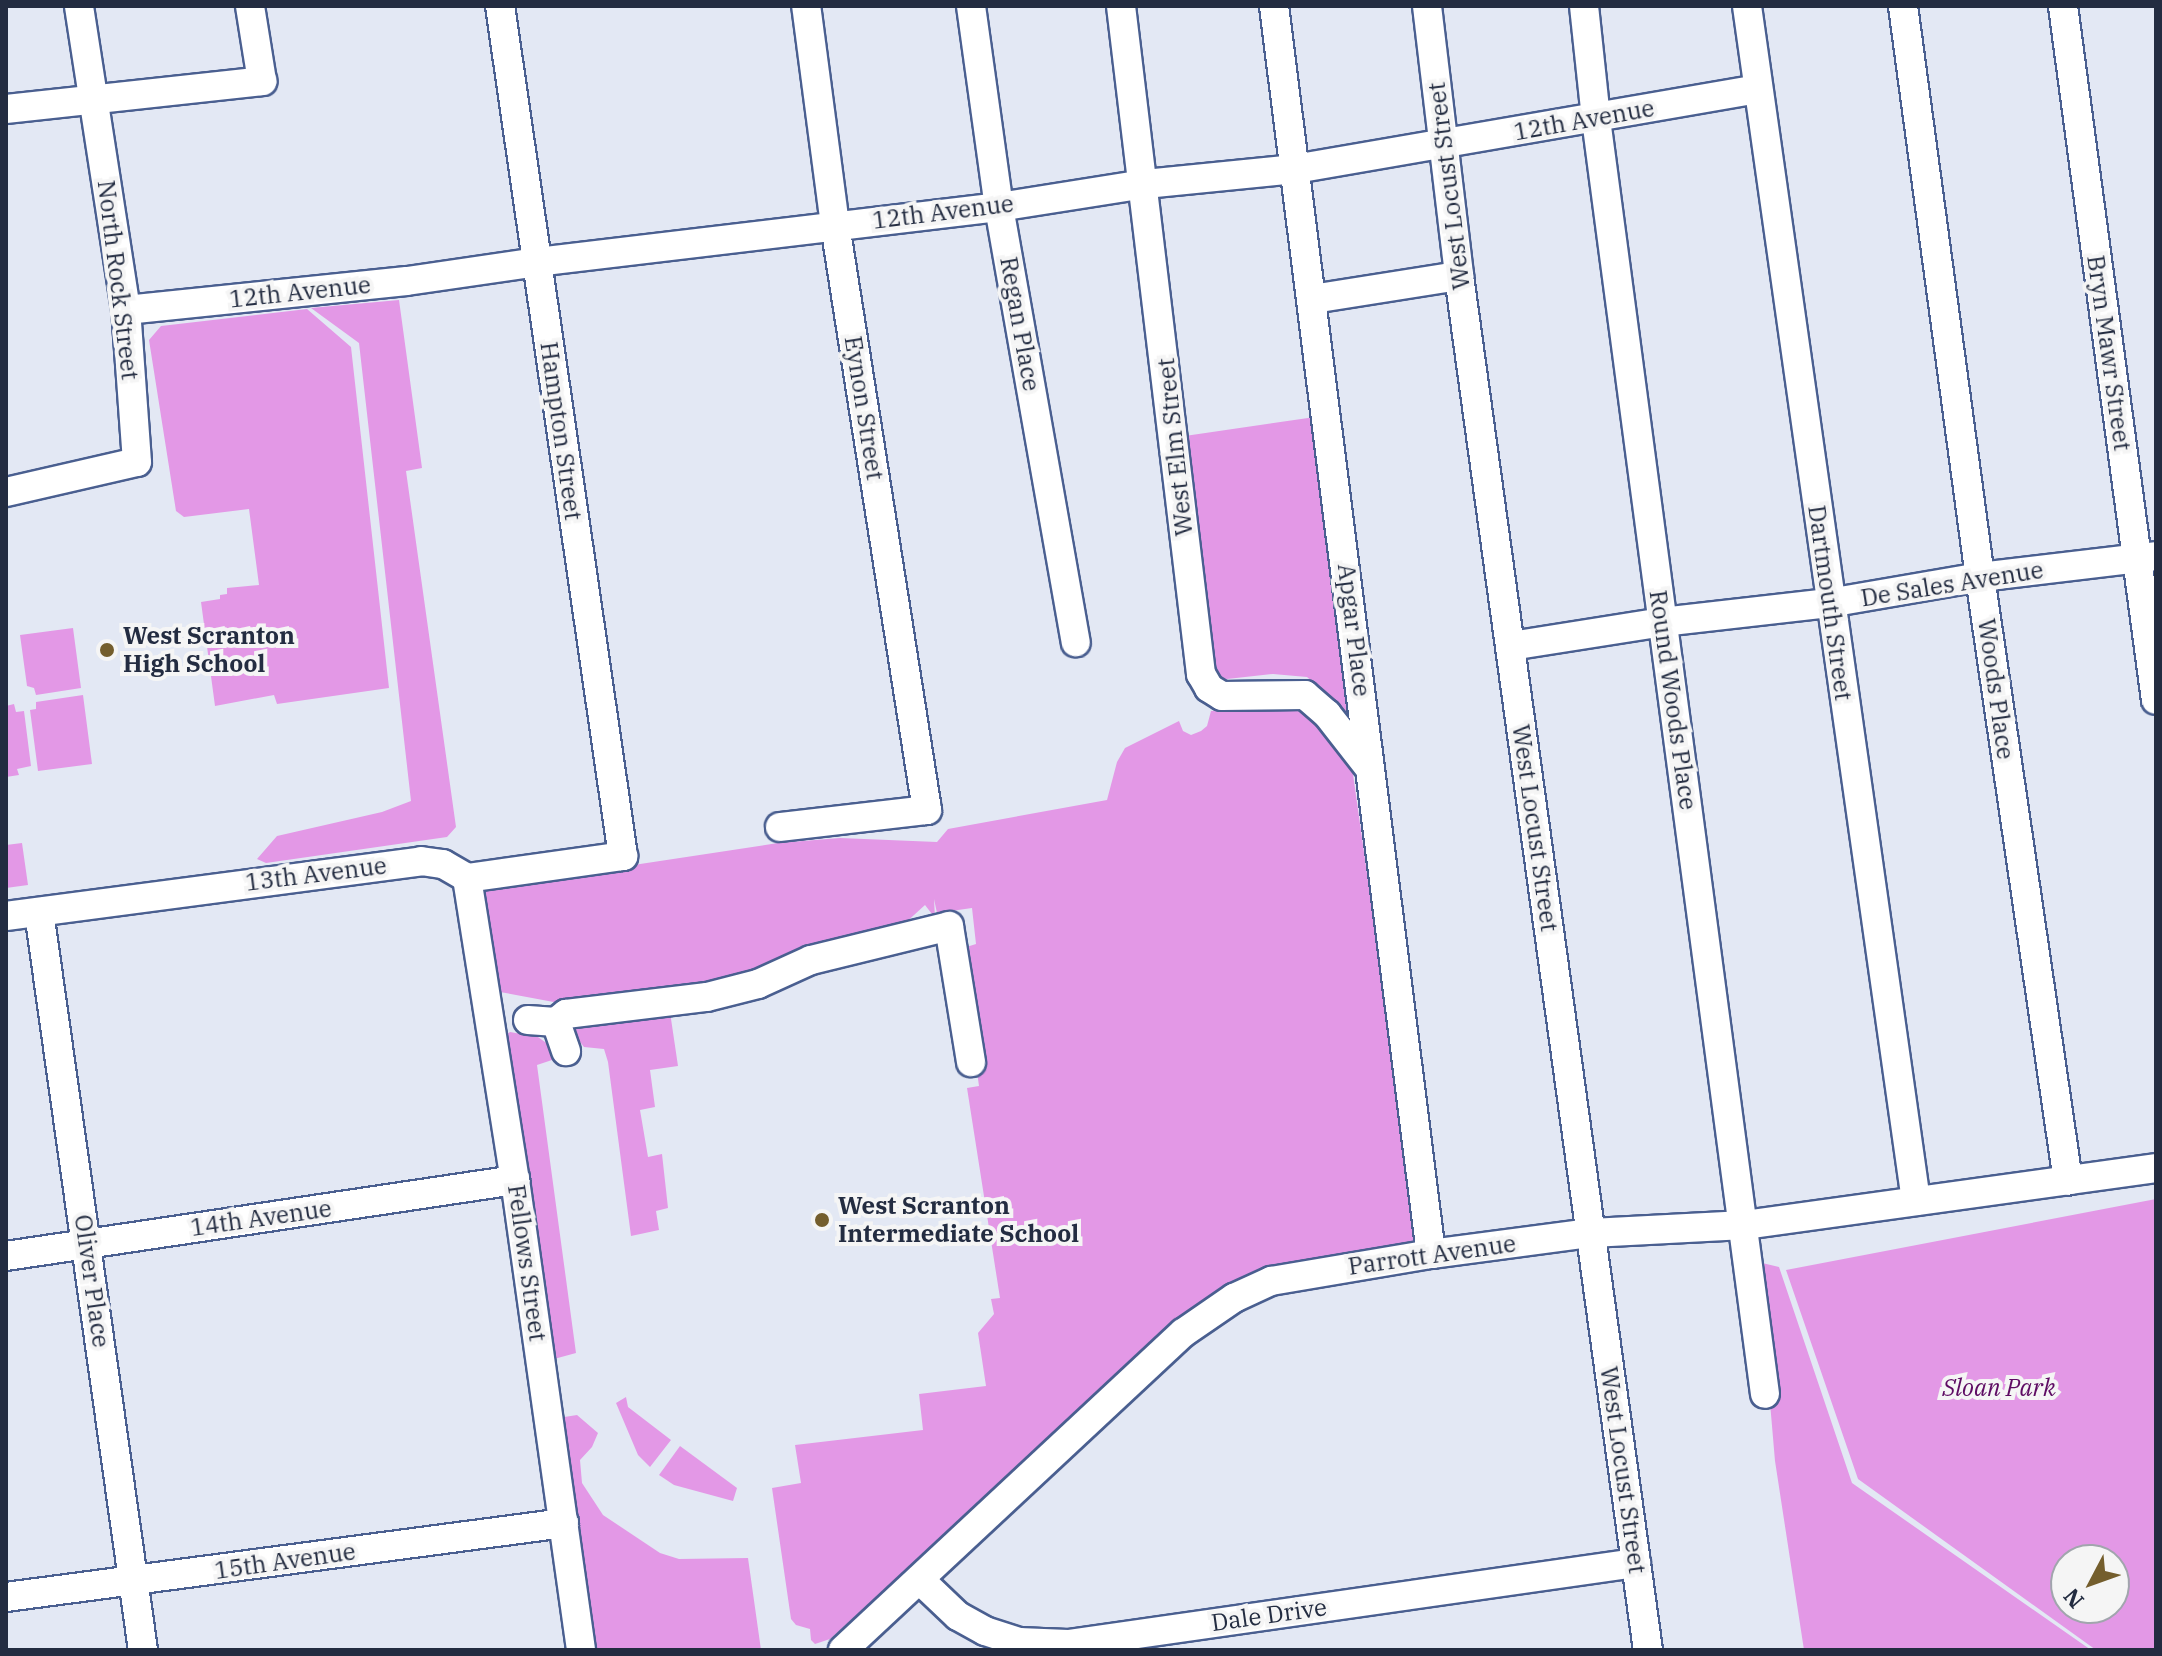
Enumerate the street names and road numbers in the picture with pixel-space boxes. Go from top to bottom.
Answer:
street label: West Locust Street [1422,81,1476,291]
street label: 12th Avenue [1511,93,1657,147]
street label: North Rock Street [91,179,145,381]
street label: 12th Avenue [871,189,1015,235]
street label: Bryn Mawr Street [2081,253,2137,453]
street label: Regan Place [994,255,1046,393]
street label: 12th Avenue [228,270,372,314]
street label: Eynon Street [838,334,890,482]
street label: Hampton Street [534,340,588,522]
street label: West Elm Street [1151,356,1199,538]
street label: Dartmouth Street [1802,503,1858,703]
street label: De Sales Avenue [1859,555,2045,613]
street label: Apgar Place [1332,562,1376,698]
street label: Round Woods Place [1643,588,1703,812]
street label: Woods Place [1972,617,2020,761]
street label: West Locust Street [1506,723,1564,933]
street label: 13th Avenue [244,851,388,897]
street label: Fellows Street [502,1183,552,1343]
street label: 14th Avenue [189,1194,333,1242]
street label: Oliver Place [68,1213,116,1349]
street label: Parrott Avenue [1346,1229,1518,1281]
street label: West Locust Street [1594,1365,1652,1575]
street label: 15th Avenue [213,1537,357,1585]
street label: Dale Drive [1209,1593,1329,1637]

